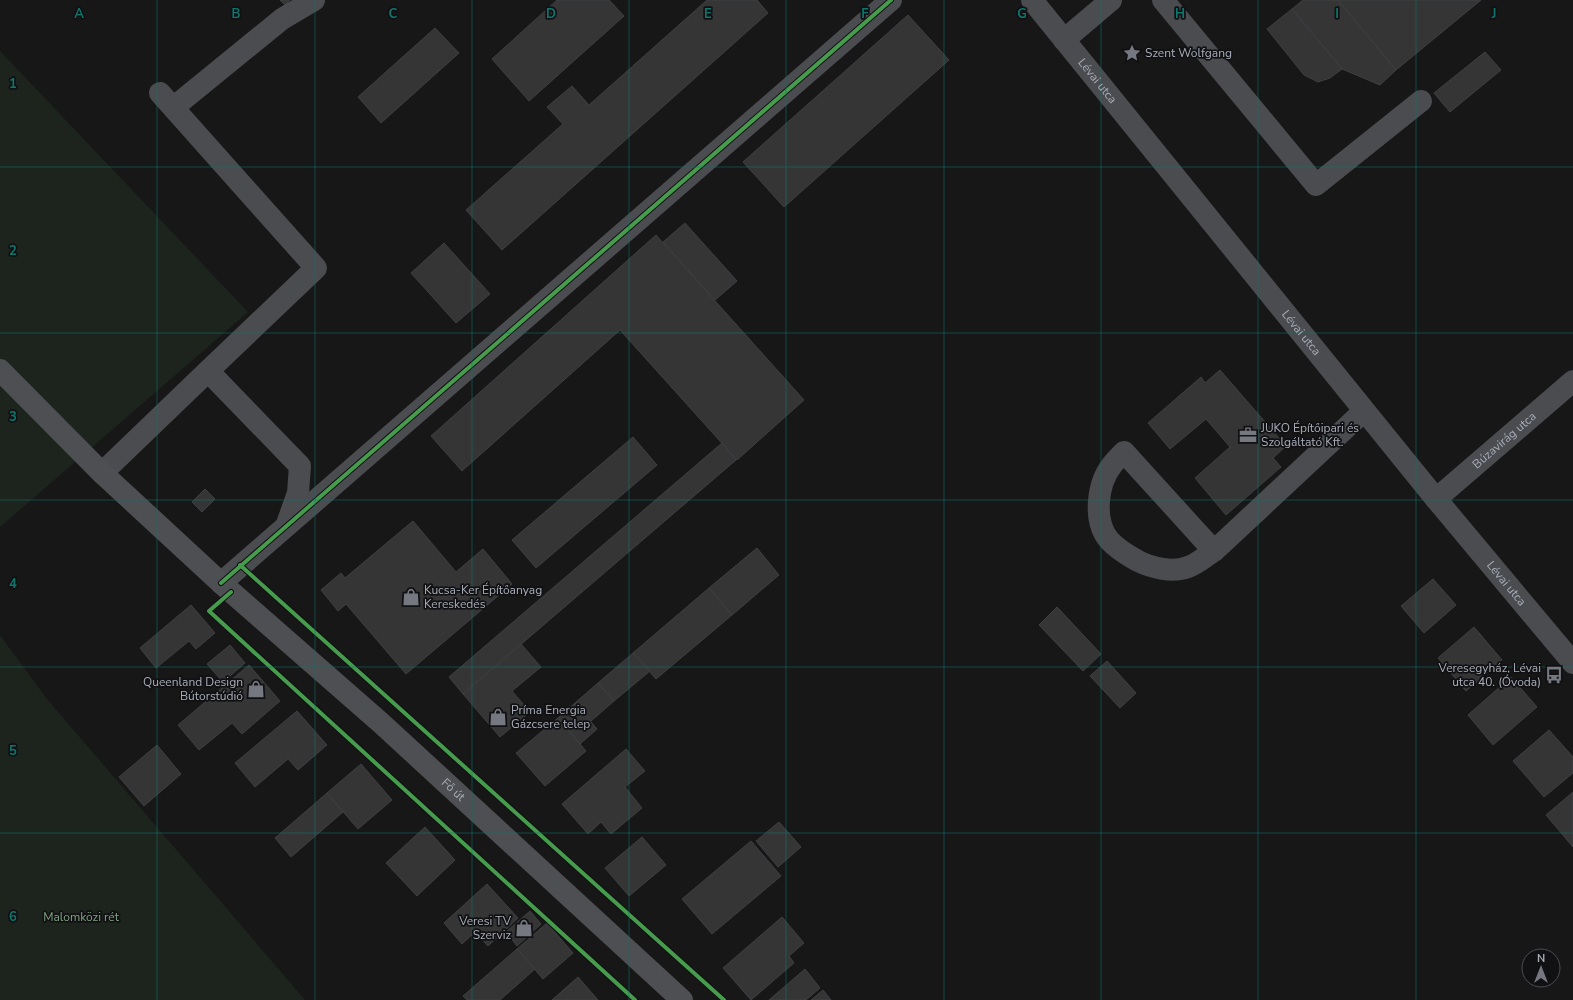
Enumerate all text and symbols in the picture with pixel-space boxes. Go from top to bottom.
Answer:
text: A [74,5,84,23]
text: B [232,5,241,23]
text: C [389,5,398,23]
text: D [546,5,556,23]
text: E [704,5,712,23]
text: F [861,5,869,23]
text: G [1017,5,1027,23]
text: H [1175,5,1185,23]
text: I [1335,5,1339,23]
text: J [1491,5,1496,23]
place icon: Szent Wolfgang [1122,43,1142,63]
place label: Szent Wolfgang [1145,45,1232,61]
street label: Lévai utca [1074,55,1121,107]
text: 1 [9,75,17,93]
text: 2 [9,242,17,260]
street label: Lévai utca [1278,307,1324,359]
text: 3 [9,408,17,426]
street label: Búzavirág utca [1469,408,1539,472]
place label: JUKO Építőipari és Szolgáltató Kft. [1260,420,1359,450]
office icon: JUKO Építőipari és Szolgáltató Kft. [1238,425,1258,445]
street label: Lévai utca [1483,558,1530,609]
text: 4 [9,575,17,593]
place label: Kucsa-Ker Építőanyag Kereskedés [424,582,542,612]
shop icon: Kucsa-Ker Építőanyag Kereskedés [401,587,421,607]
place label: Veresegyház, Lévai utca 40. (Óvoda) [1438,660,1541,690]
bus stop icon: Veresegyház, Lévai utca 40. (Óvoda) [1544,665,1564,685]
place label: Queenland Design Bútorstúdió [143,674,243,704]
shop icon: Queenland Design Bútorstúdió [246,679,266,699]
place label: Príma Energia Gázcsere telep [511,702,590,732]
shop icon: Príma Energia Gázcsere telep [488,707,508,727]
text: 5 [9,742,17,760]
street label: Fő út [438,775,469,805]
text: 6 [9,908,17,926]
park label: Malomközi rét [43,909,120,925]
place label: Veresi TV Szerviz [458,913,512,943]
shop icon: Veresi TV Szerviz [514,918,534,938]
north arrow [1521,948,1561,988]
text: N [1537,951,1545,966]

